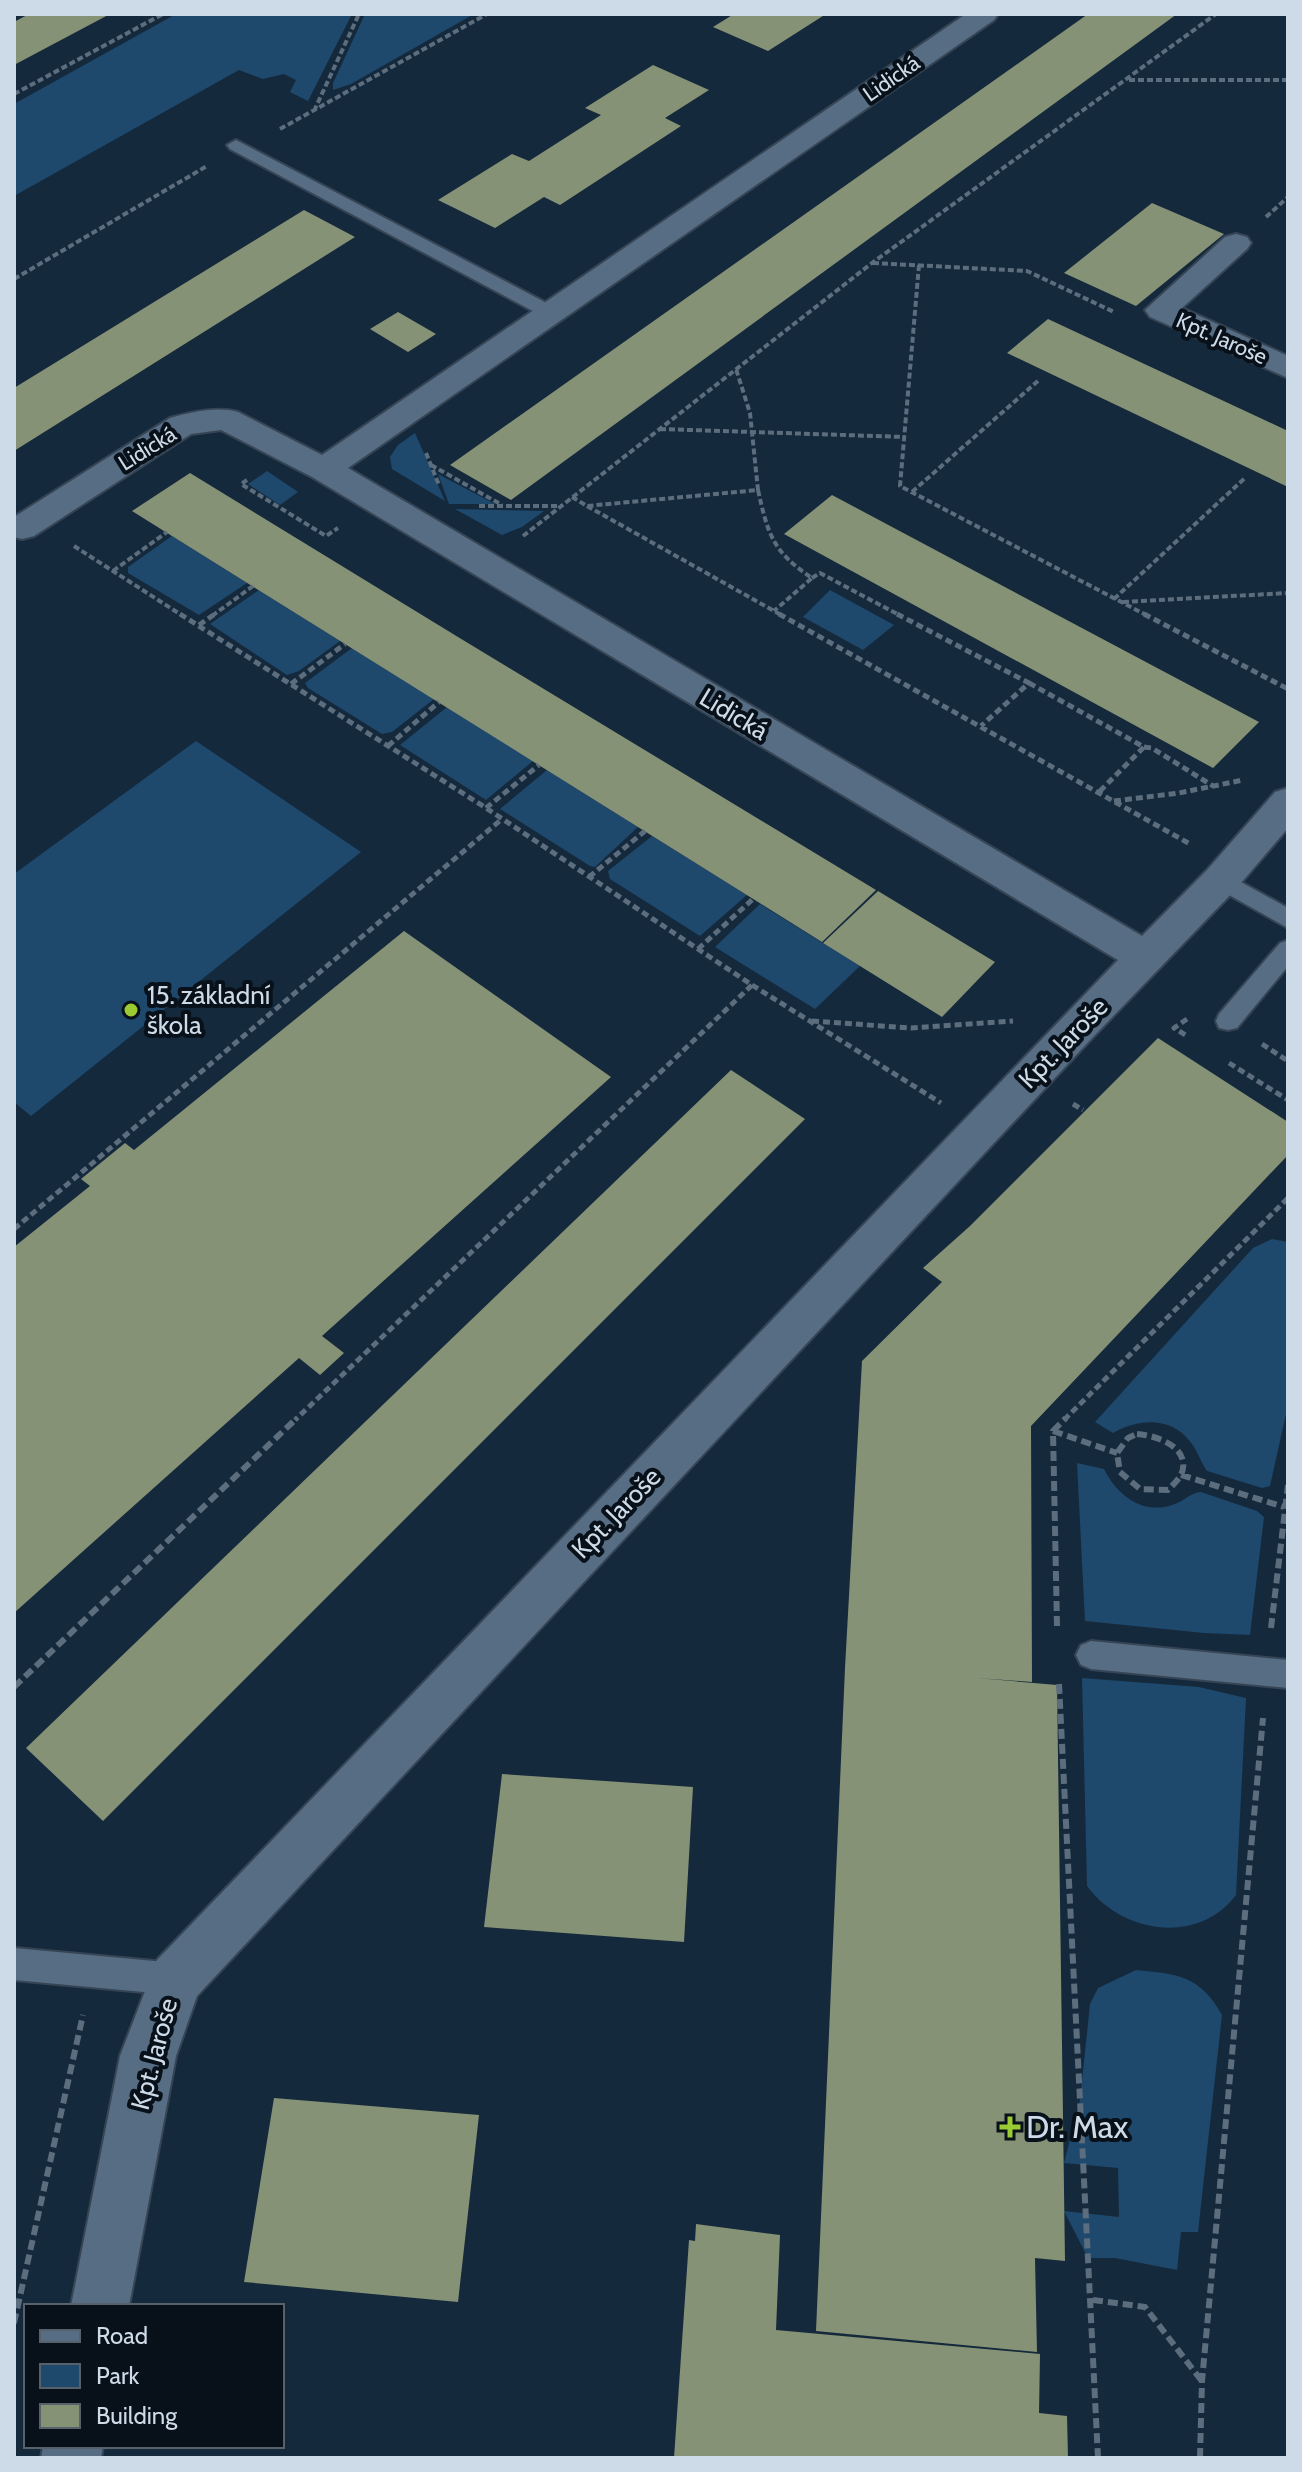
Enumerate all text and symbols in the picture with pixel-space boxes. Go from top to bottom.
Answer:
street label: Lidická [858,49,925,107]
street label: Kpt. Jaroše [1172,306,1271,370]
street label: Lidická [113,420,181,477]
street label: Lidická [694,681,775,747]
place label: 15. základní škola [147,979,271,1041]
street label: Kpt. Jaroše [1012,991,1114,1095]
marker: 15. základní škola [122,1001,140,1019]
street label: Kpt. Jaroše [565,1461,667,1565]
street label: Kpt. Jaroše [124,1995,184,2113]
place label: Dr. Max [1026,2107,1128,2146]
marker: Dr. Max [1001,2118,1019,2136]
legend [24,2304,284,2448]
text: Road [96,2321,148,2350]
text: Park [96,2361,139,2390]
text: Building [96,2401,178,2430]

